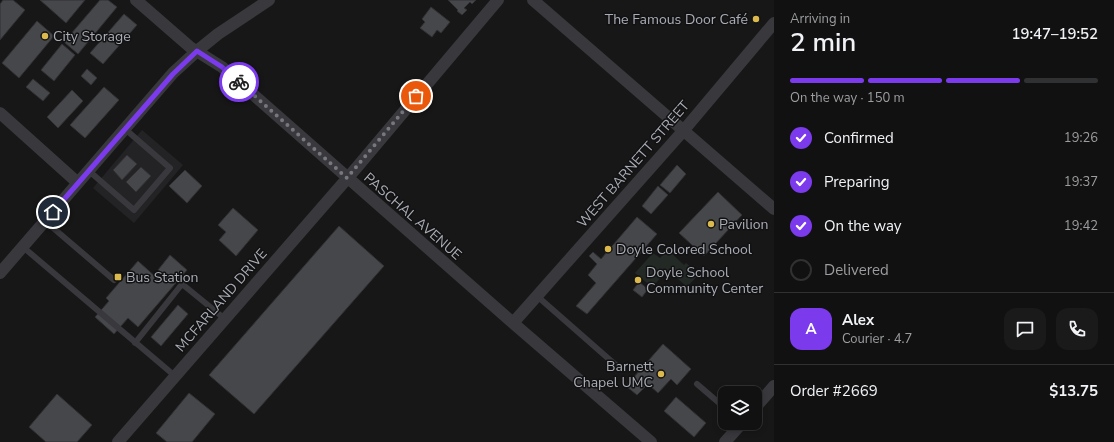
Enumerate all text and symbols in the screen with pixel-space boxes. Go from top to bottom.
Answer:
place label: The Famous Door Café [605,10,748,29]
text: Arriving in [790,10,850,28]
marker: The Famous Door Café [751,14,761,24]
text: 19:47–19:52 [1011,24,1098,44]
text: 2 min [790,25,856,60]
place label: City Storage [53,27,131,46]
marker: City Storage [40,31,50,41]
courier [219,62,259,102]
icon: bike [228,71,250,93]
pin [399,79,433,113]
icon: bag [405,85,427,107]
text: On the way · 150 m [790,89,905,107]
street label: WEST BARNETT STREET [573,96,694,232]
icon: check [790,127,812,149]
text: Confirmed [824,128,894,148]
text: 19:26 [1064,129,1098,147]
street label: PASCHAL AVENUE [360,169,466,264]
icon: check [790,171,812,193]
text: Preparing [824,172,889,192]
text: 19:37 [1064,173,1098,191]
pin [36,195,70,229]
icon: home [42,201,64,223]
place label: Pavilion [719,215,768,234]
icon: check [790,215,812,237]
text: On the way [824,216,902,236]
text: 19:42 [1064,217,1098,235]
marker: Pavilion [706,219,716,229]
place label: Doyle Colored School [616,240,753,259]
marker: Doyle Colored School [603,244,613,254]
street label: MCFARLAND DRIVE [171,245,271,356]
text: Delivered [824,260,889,280]
place label: Doyle School Community Center [646,263,763,298]
place label: Bus Station [126,268,198,287]
marker: Bus Station [113,272,123,282]
marker: Doyle School Community Center [633,275,643,285]
button: chat [1004,308,1046,350]
button: phone [1056,308,1098,350]
text: Alex [842,310,874,330]
text: A [805,319,817,339]
text: Courier · 4.7 [842,330,912,348]
place label: Barnett Chapel UMC [573,357,653,392]
marker: Barnett Chapel UMC [656,369,666,379]
text: Order #2669 [790,381,878,401]
text: $13.75 [1049,381,1098,401]
map controls [718,386,762,430]
button: layers [718,386,762,430]

